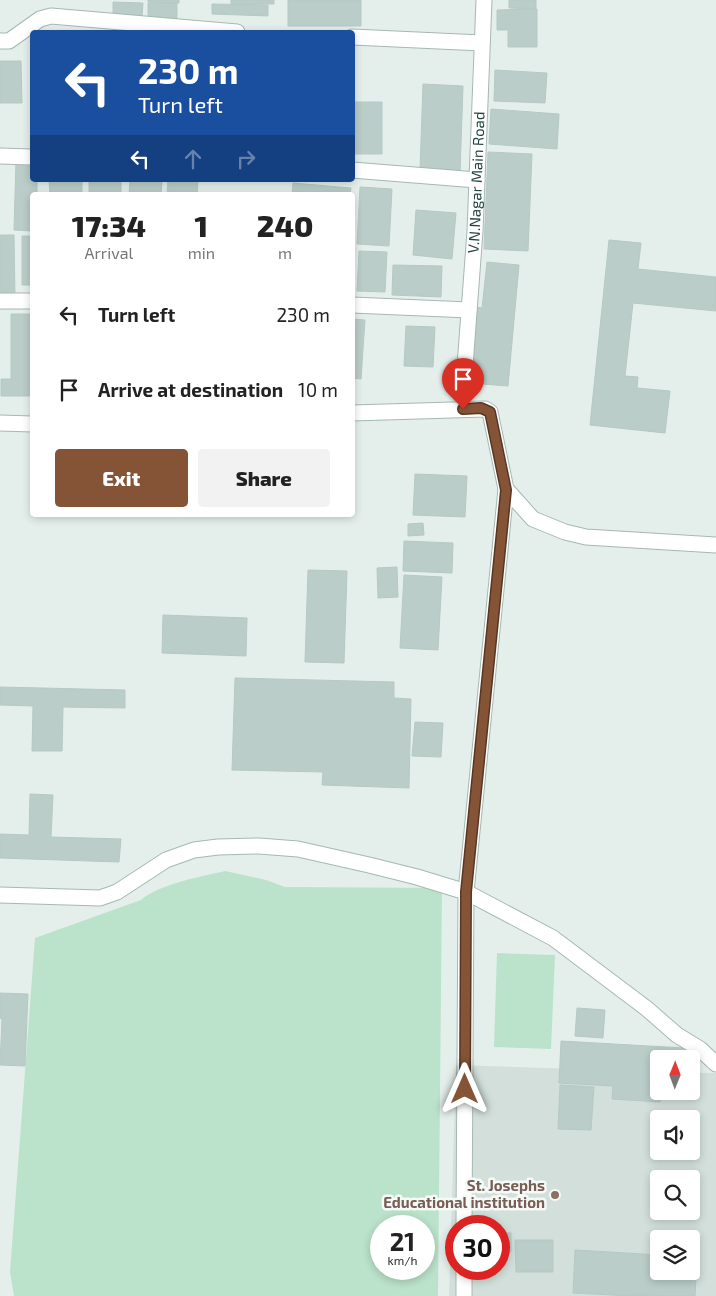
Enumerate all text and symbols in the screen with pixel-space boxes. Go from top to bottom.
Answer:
text: 230 m [138,49,239,91]
icon: left [55,50,120,115]
text: Turn left [138,91,223,117]
street label: V.N.Nagar Main Road [463,111,488,254]
icon: left [126,145,154,173]
icon: ahead [179,145,207,173]
icon: right [232,145,260,173]
text: 17:34 [72,207,146,243]
text: 1 [195,207,208,243]
text: 240 [257,207,313,243]
text: Arrival [85,243,133,262]
text: min [188,243,215,262]
text: m [278,243,292,262]
icon: left [55,301,83,329]
text: Turn left [98,303,175,326]
text: 230 m [276,303,330,326]
pin [442,358,484,409]
icon: arrive [449,365,477,393]
icon: arrive [55,376,83,404]
text: Arrive at destination [98,378,283,401]
text: 10 m [298,378,338,401]
button: Exit [55,449,188,507]
button: Share [198,449,330,507]
north arrow [650,1050,700,1100]
map controls [650,1050,700,1280]
position arrow [438,1062,490,1114]
button: sound [650,1110,700,1160]
button: search [650,1170,700,1220]
place label: St. Josephs Educational institution [383,1176,545,1211]
marker: St. Josephs Educational institution [549,1189,561,1201]
speed limit sign: 30 [445,1215,510,1280]
text: 21 [390,1226,415,1256]
button: layers [650,1230,700,1280]
text: km/h [388,1253,417,1267]

